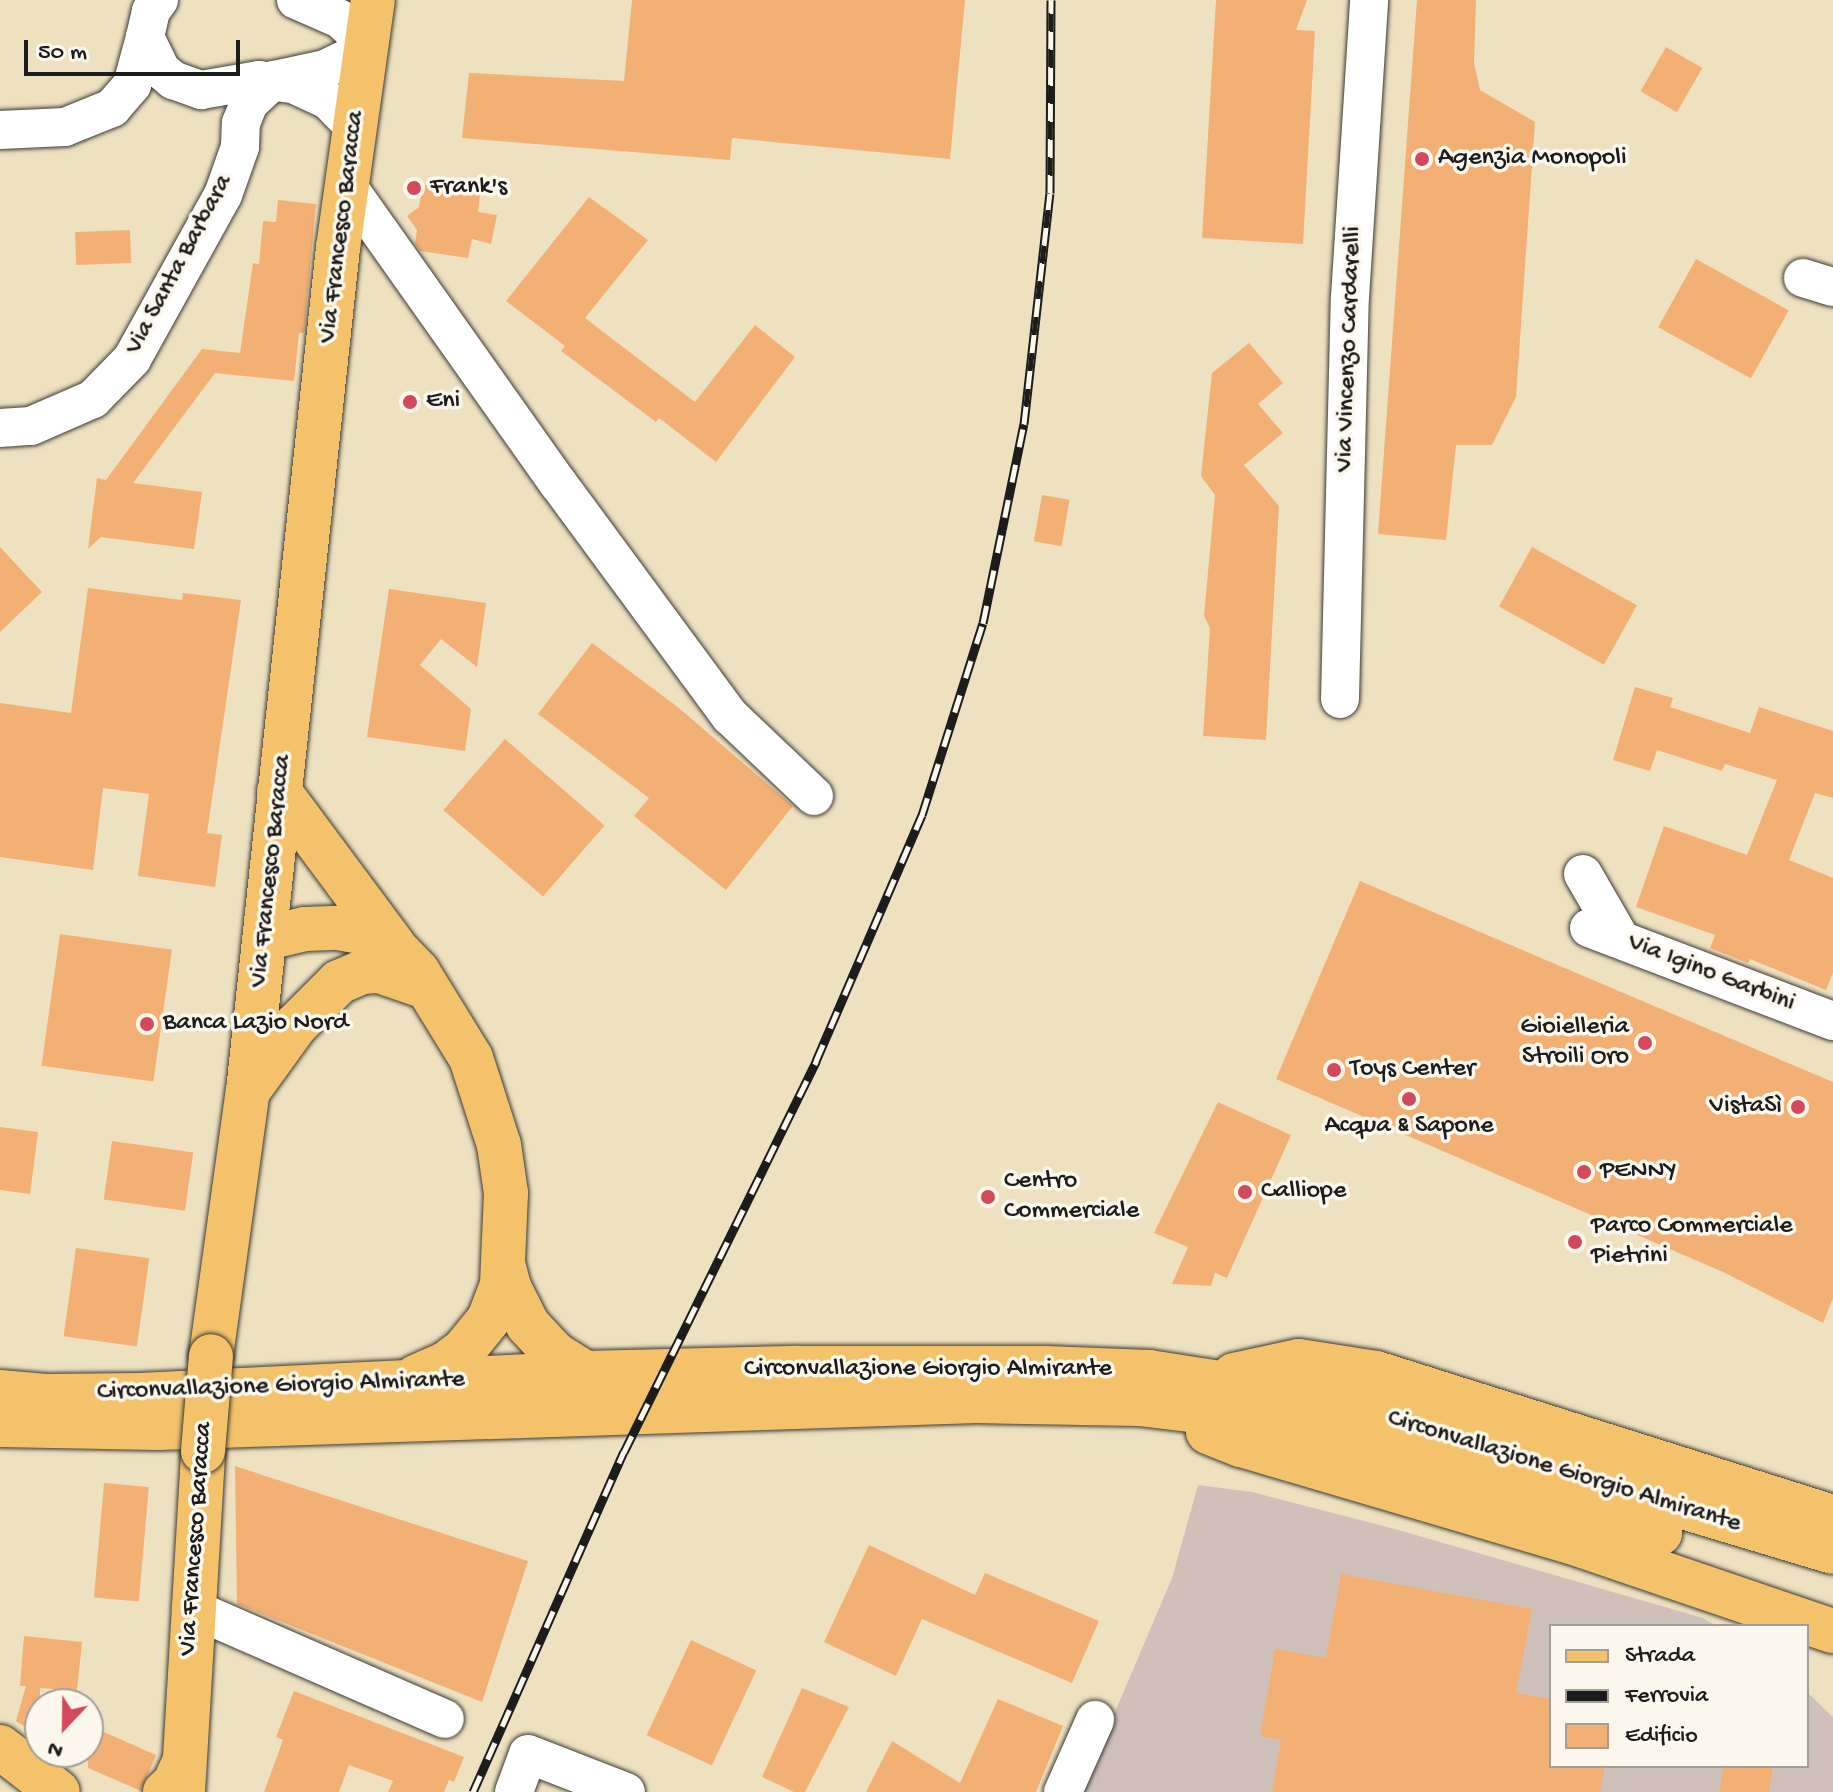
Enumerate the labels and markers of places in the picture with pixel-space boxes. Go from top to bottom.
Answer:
place label: Agenzia Monopoli [1438,143,1627,175]
marker: Agenzia Monopoli [1413,150,1431,168]
place label: Frank's [430,172,507,204]
marker: Frank's [405,179,423,197]
place label: Eni [426,386,460,418]
marker: Eni [401,393,419,411]
place label: Banca Lazio Nord [163,1008,348,1040]
place label: Gioielleria Stroili Oro [1520,1012,1629,1074]
marker: Banca Lazio Nord [138,1015,156,1033]
marker: Gioielleria Stroili Oro [1636,1034,1654,1052]
place label: Toys Center [1350,1054,1475,1086]
marker: Toys Center [1325,1061,1343,1079]
marker: Acqua & Sapone [1400,1090,1418,1108]
place label: VistaSì [1710,1091,1782,1123]
marker: VistaSì [1789,1098,1807,1116]
place label: Acqua & Sapone [1324,1111,1494,1143]
place label: PENNY [1600,1156,1677,1188]
marker: PENNY [1575,1163,1593,1181]
place label: Centro Commerciale [1004,1166,1139,1228]
place label: Calliope [1261,1176,1346,1208]
marker: Calliope [1236,1183,1254,1201]
marker: Centro Commerciale [979,1188,997,1206]
place label: Parco Commerciale Pietrini [1591,1211,1793,1272]
marker: Parco Commerciale Pietrini [1566,1233,1584,1251]

